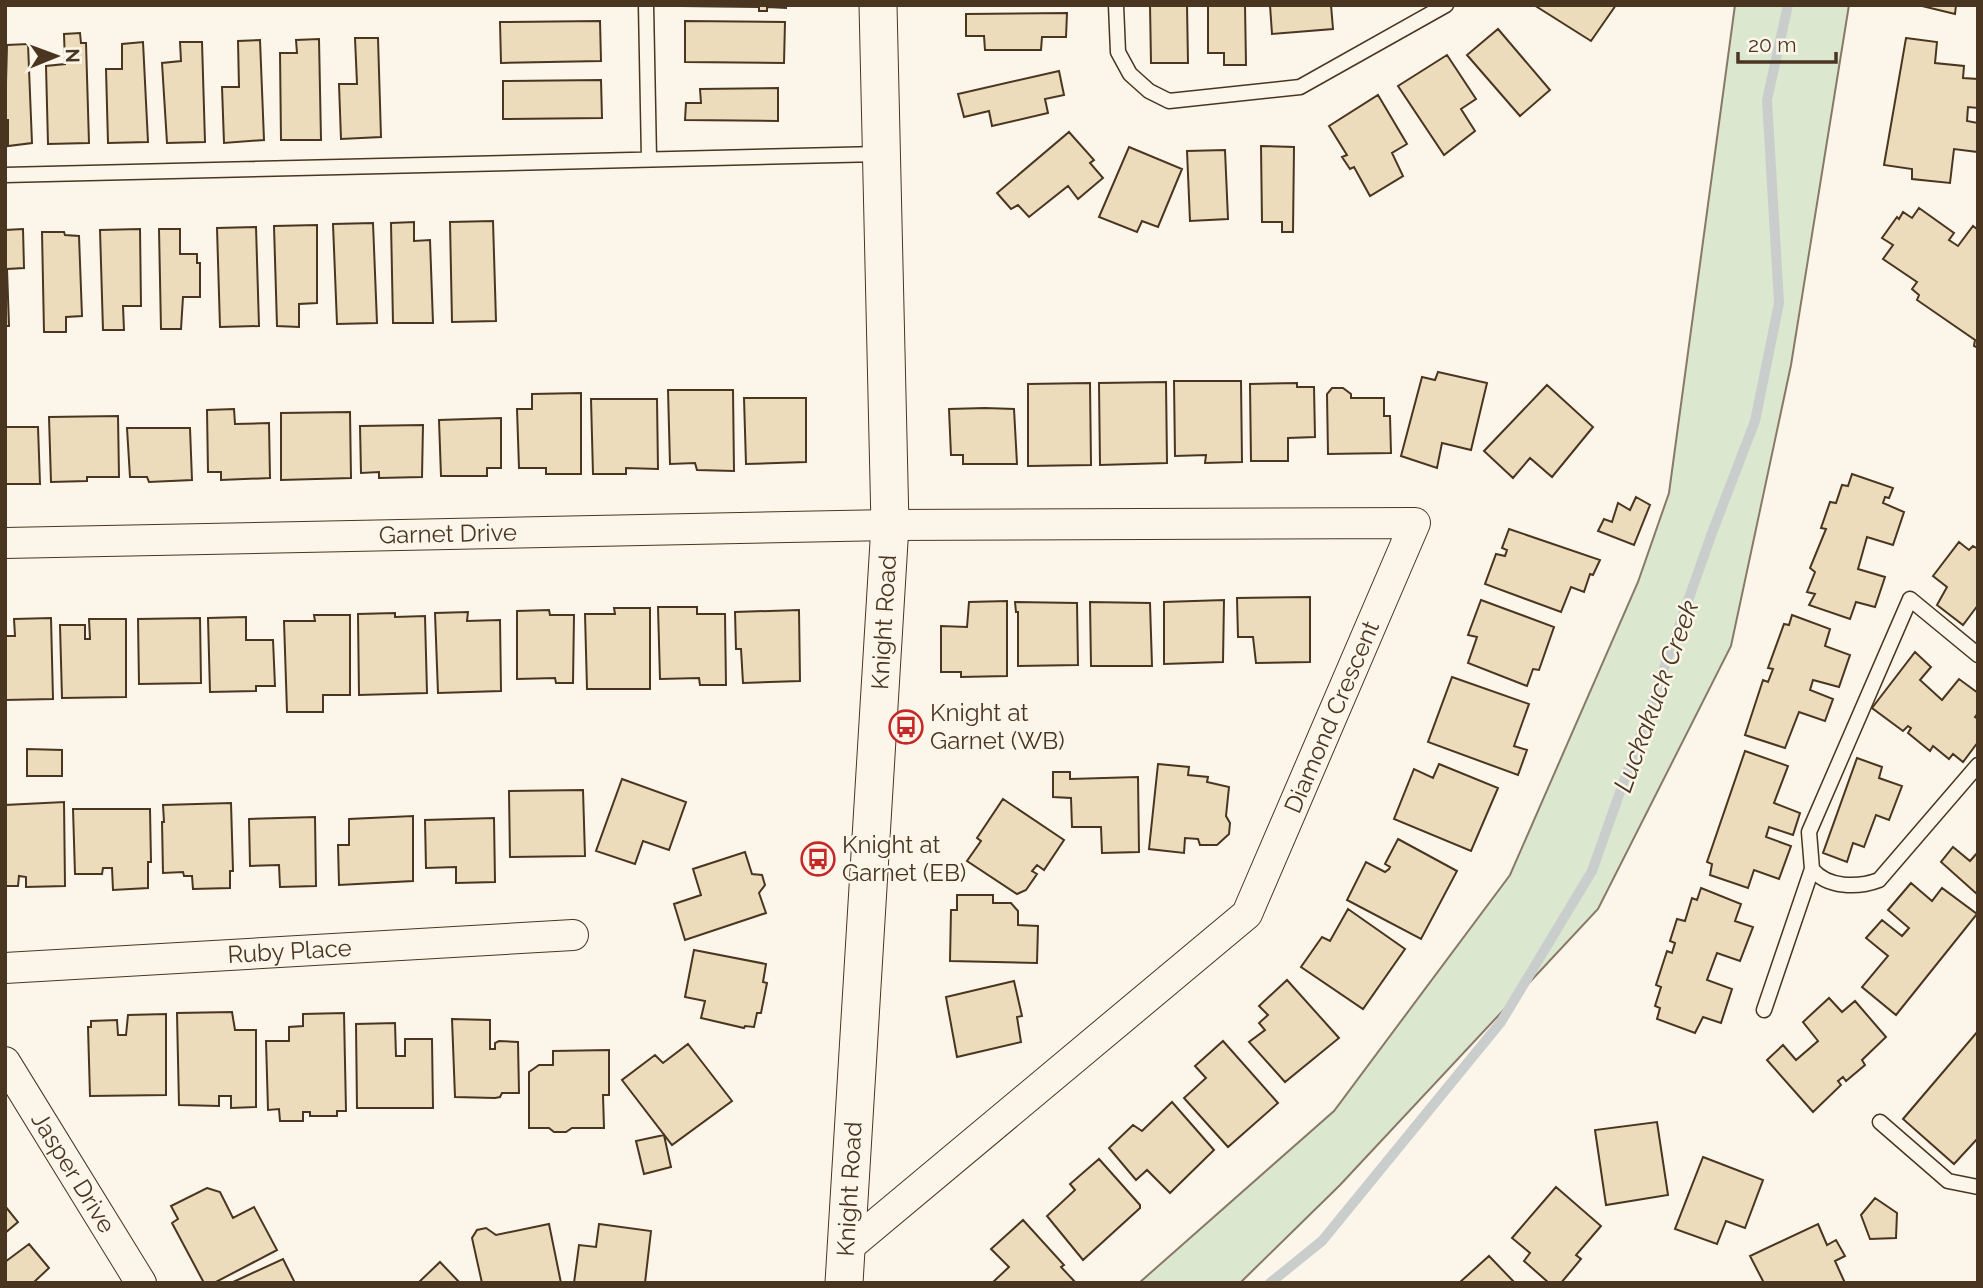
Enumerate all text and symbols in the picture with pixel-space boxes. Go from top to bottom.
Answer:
north arrow [21,21,91,91]
scale bar [1738,21,1836,65]
text: 20 m [1748,32,1796,57]
text: N [62,48,84,63]
street label: Garnet Drive [379,518,517,549]
street label: Knight Road [865,554,902,691]
water label: Luckakuck Creek [1607,596,1705,796]
street label: Diamond Crescent [1278,616,1385,817]
place label: Knight at Garnet (WB) [930,698,1065,755]
bus stop icon: Knight at Garnet (WB) [887,708,925,746]
place label: Knight at Garnet (EB) [842,830,966,887]
bus stop icon: Knight at Garnet (EB) [799,840,837,878]
street label: Ruby Place [227,933,352,969]
street label: Jasper Drive [26,1107,122,1238]
street label: Knight Road [831,1121,868,1257]

